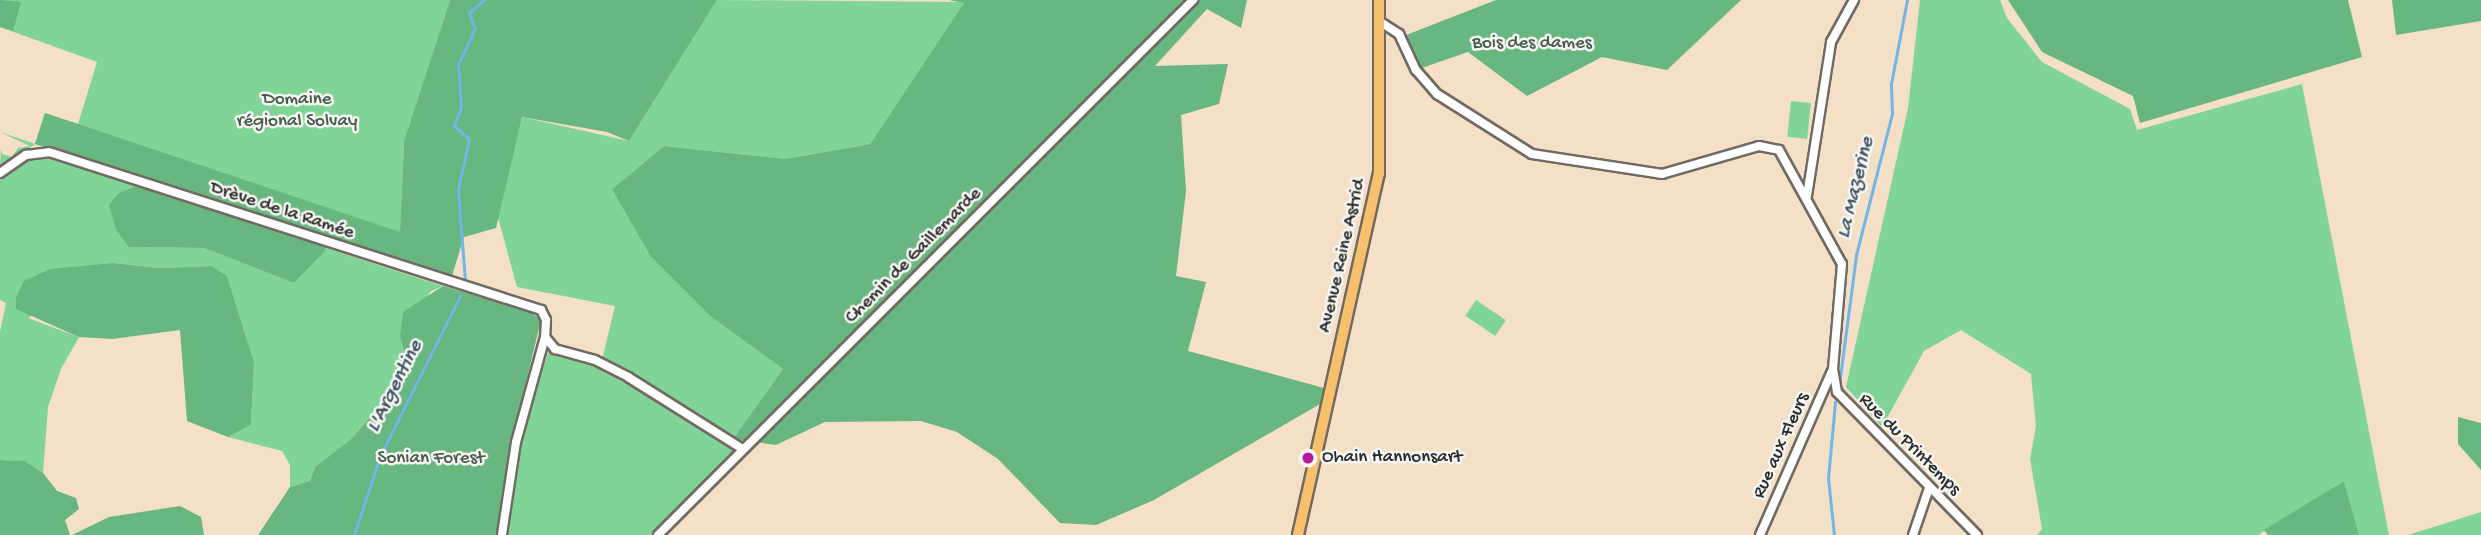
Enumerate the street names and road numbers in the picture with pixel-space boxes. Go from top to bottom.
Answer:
street label: Drève de la Ramée [207,177,357,245]
street label: Avenue Reine Astrid [1314,177,1372,335]
street label: Chemin de Gaillemarde [841,183,987,329]
street label: Rue du Printemps [1853,389,1965,501]
street label: Rue aux Fleurs [1749,390,1815,502]

